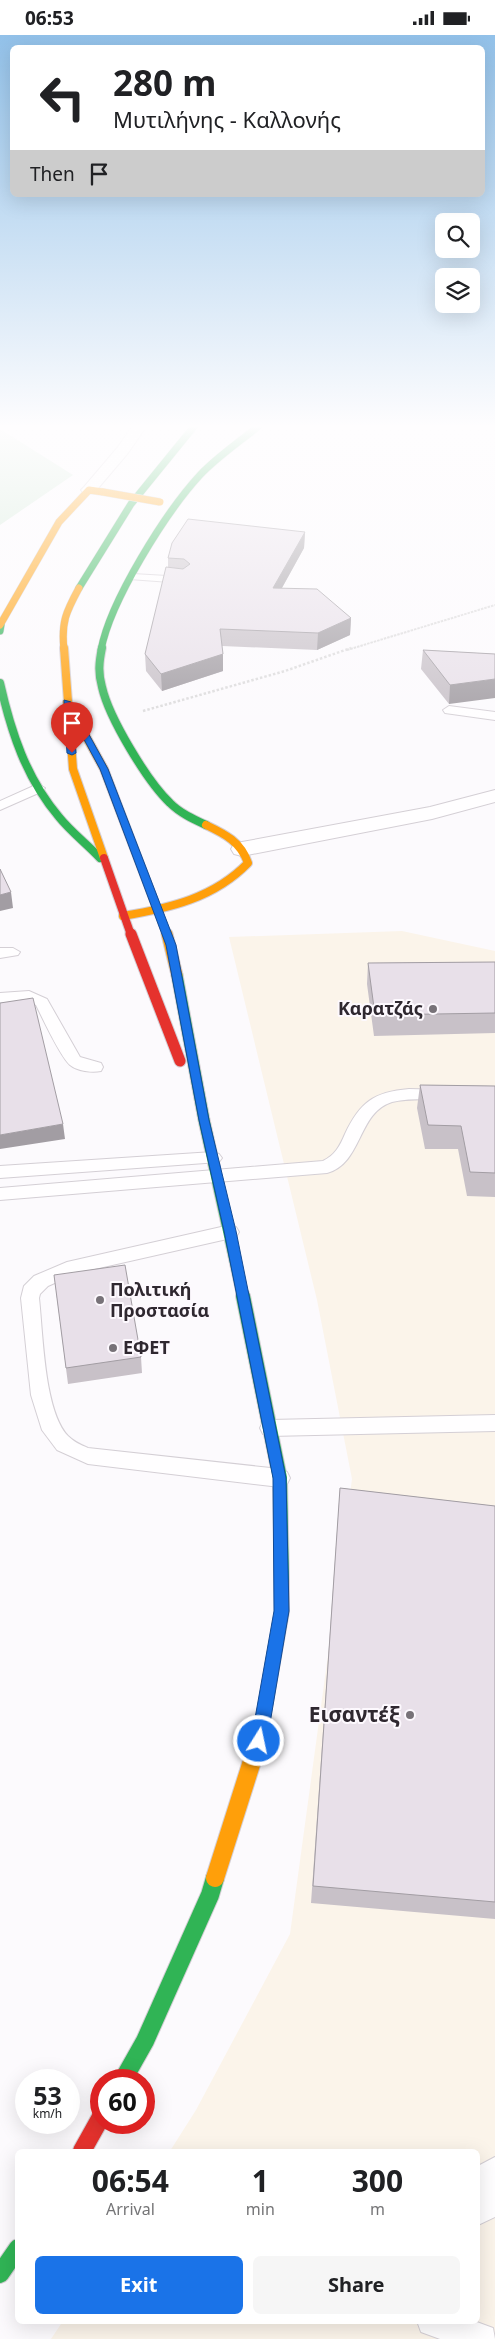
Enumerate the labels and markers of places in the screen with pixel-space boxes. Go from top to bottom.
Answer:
pin [51,702,93,753]
place label: Καρατζάς [338,996,423,1020]
marker: Καρατζάς [427,1003,439,1015]
place label: Πολιτική Προστασία [110,1277,209,1322]
marker: Πολιτική Προστασία [94,1294,106,1306]
place label: ΕΦΕΤ [123,1335,170,1359]
marker: ΕΦΕΤ [107,1342,119,1354]
place label: Εισαντέξ [309,1700,400,1728]
marker: Εισαντέξ [404,1709,416,1721]

